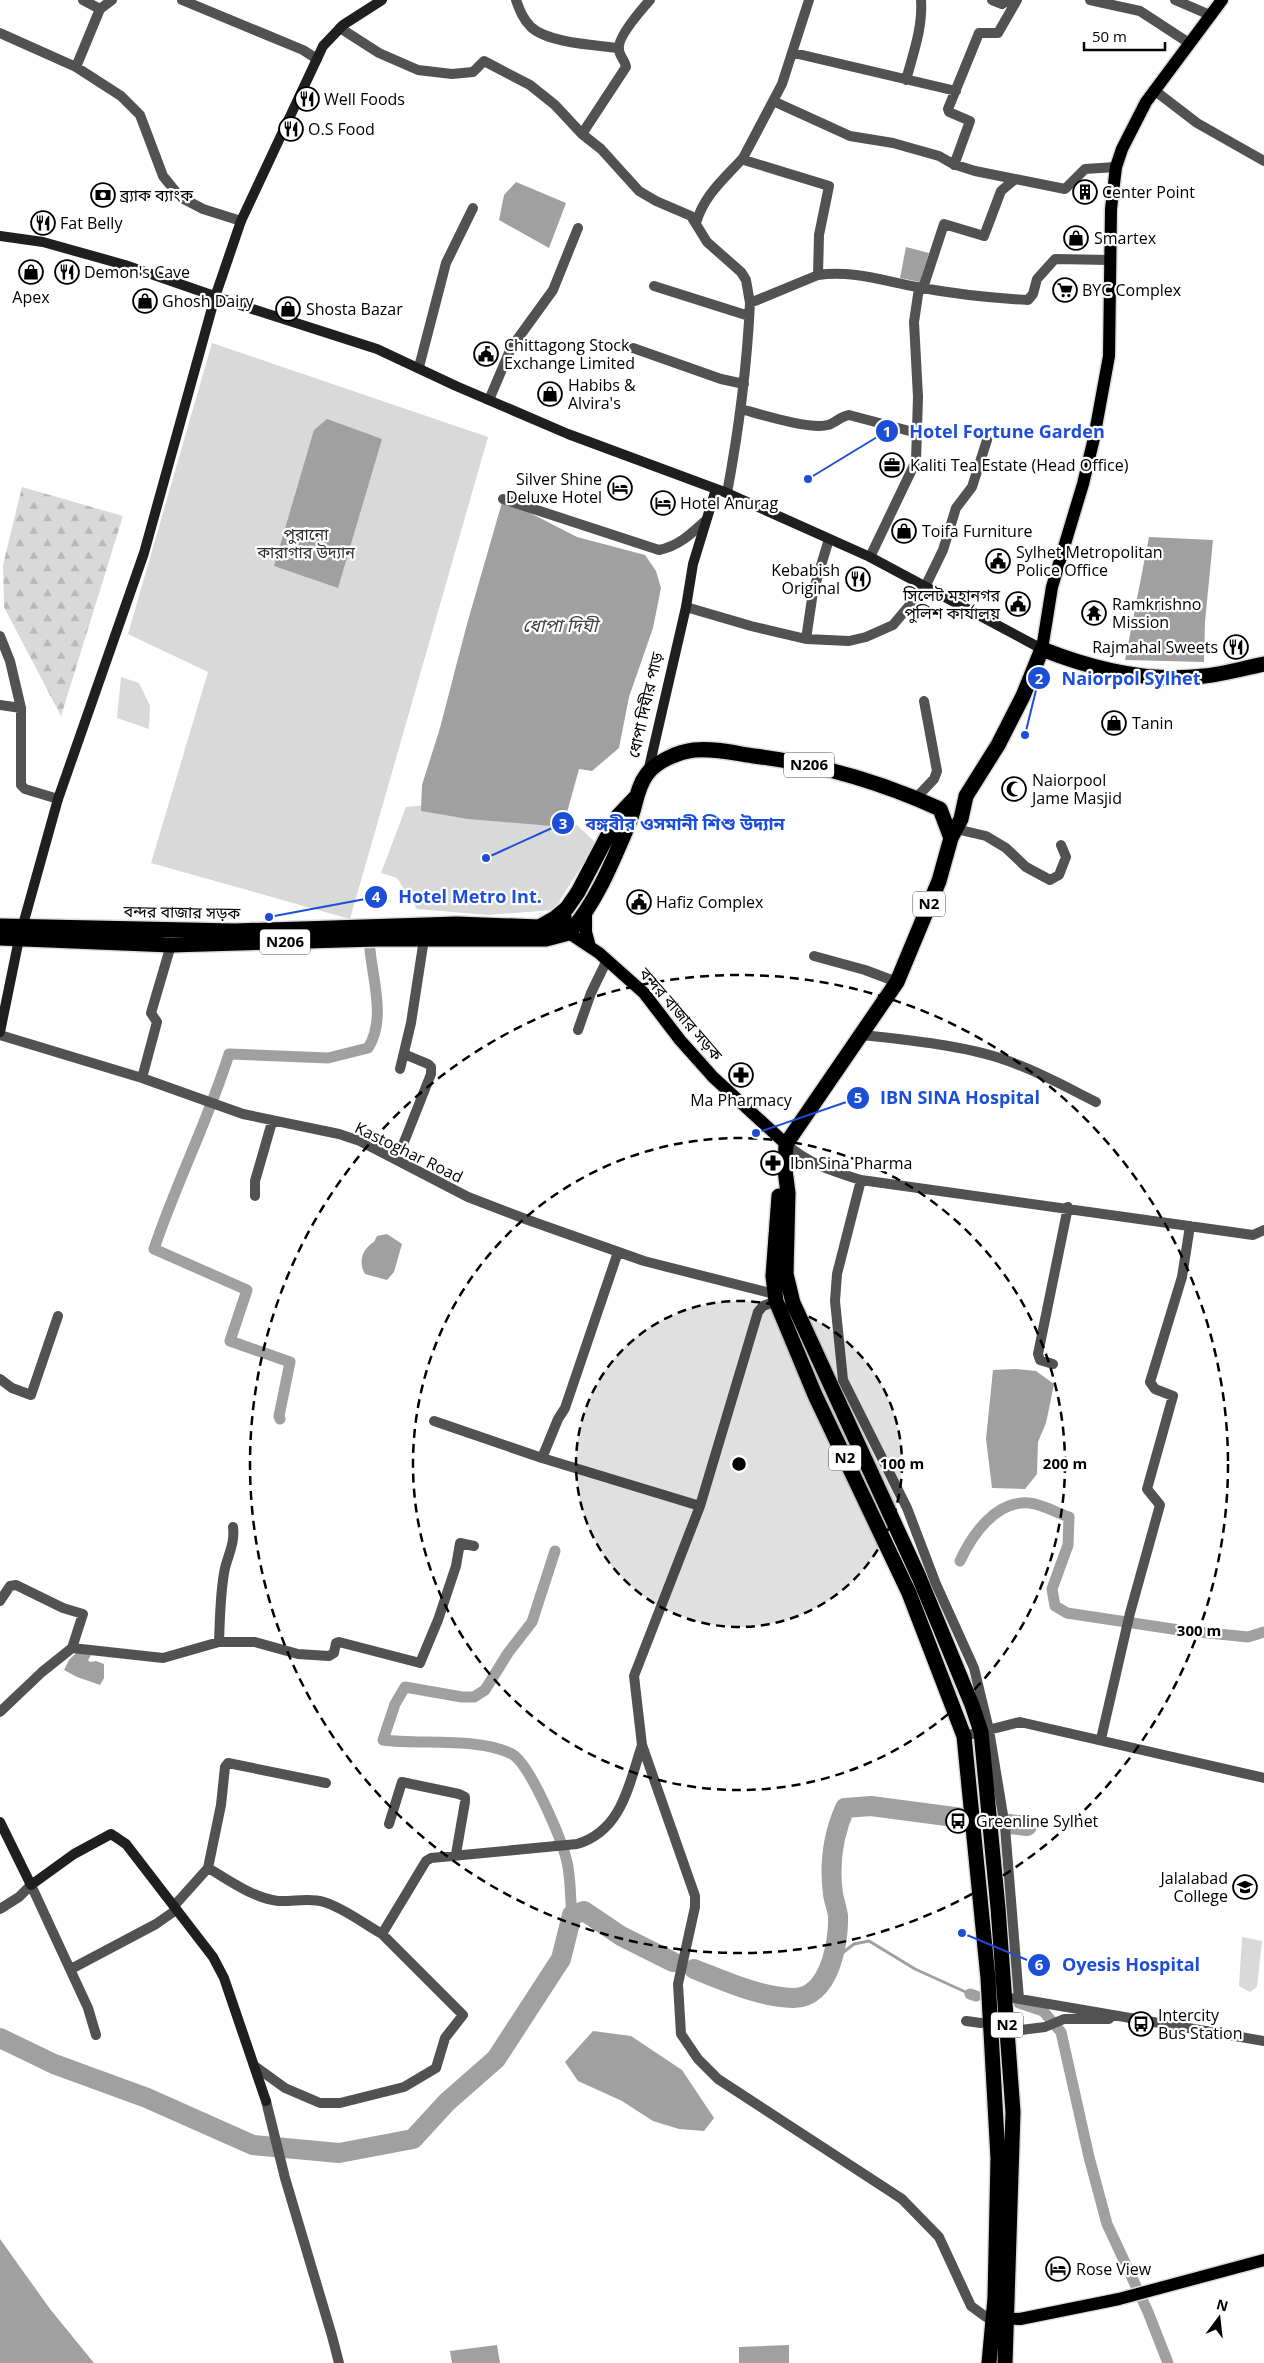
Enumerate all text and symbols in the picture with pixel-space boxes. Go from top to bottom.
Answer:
scale bar [1084,20,1165,52]
text: 50 m [1092,26,1127,46]
restaurant icon: Well Foods [294,86,320,112]
place label: Well Foods [324,88,405,110]
restaurant icon: O.S Food [278,116,304,142]
place label: O.S Food [308,118,375,140]
building icon: Center Point [1072,179,1098,205]
place label: Center Point [1102,181,1195,203]
bank icon: ব্র্যাক ব্যাংক [90,182,116,208]
place label: ব্র্যাক ব্যাংক [119,184,194,206]
restaurant icon: Fat Belly [30,210,56,236]
place label: Fat Belly [60,212,123,234]
shop icon: Smartex [1063,225,1089,251]
place label: Smartex [1094,227,1157,249]
shop icon: Apex [18,259,44,285]
restaurant icon: Demon's Cave [54,259,80,285]
place label: Demon's Cave [84,261,190,283]
supermarket icon: BYC Complex [1052,277,1078,303]
place label: BYC Complex [1082,279,1182,301]
place label: Apex [12,286,50,308]
shop icon: Ghosh Dairy [132,288,158,314]
place label: Ghosh Dairy [162,290,255,312]
shop icon: Shosta Bazar [275,296,301,322]
place label: Shosta Bazar [306,298,403,320]
place label: Chittagong Stock Exchange Limited [504,334,635,374]
public building icon: Chittagong Stock Exchange Limited [473,341,499,367]
place label: Habibs & Alvira's [568,374,636,414]
shop icon: Habibs & Alvira's [537,381,563,407]
callout: Hotel Fortune Garden [874,415,1115,448]
text: Hotel Fortune Garden [909,419,1105,443]
text: 1 [883,421,891,441]
office icon: Kaliti Tea Estate (Head Office) [879,452,905,478]
place label: Kaliti Tea Estate (Head Office) [910,454,1129,476]
place label: Silver Shine Deluxe Hotel [506,468,602,508]
hotel icon: Silver Shine Deluxe Hotel [607,475,633,501]
hotel icon: Hotel Anurag [650,490,676,516]
place label: Hotel Anurag [680,492,778,514]
shop icon: Toifa Furniture [891,518,917,544]
place label: Toifa Furniture [922,520,1032,542]
park label: পুরানো কারাগার উদ্যান [256,523,355,563]
place label: Sylhet Metropolitan Police Office [1016,541,1163,581]
public building icon: Sylhet Metropolitan Police Office [985,548,1011,574]
place label: Kebabish Original [771,559,840,599]
restaurant icon: Kebabish Original [845,566,871,592]
place label: সিলেট মহানগর পুলিশ কার্যালয় [902,584,1001,624]
public building icon: সিলেট মহানগর পুলিশ কার্যালয় [1005,591,1031,617]
place label: Ramkrishno Mission [1112,593,1201,633]
temple icon: Ramkrishno Mission [1081,600,1107,626]
water label: ধোপা দিঘী [522,613,601,637]
restaurant icon: Rajmahal Sweets [1223,634,1249,660]
place label: Rajmahal Sweets [1092,636,1218,658]
street label: ধোপা দিঘীর পাড় [622,650,668,760]
callout: Naiorpol Sylhet [1026,662,1210,695]
text: Naiorpol Sylhet [1062,666,1201,690]
text: 2 [1035,668,1044,688]
shop icon: Tanin [1101,710,1127,736]
place label: Tanin [1132,712,1173,734]
road number: N206 [784,752,834,778]
place label: Naiorpool Jame Masjid [1030,769,1122,809]
mosque icon: Naiorpool Jame Masjid [1001,776,1027,802]
callout: বঙ্গবীর ওসমানী শিশু উদ্যান [550,807,795,840]
text: বঙ্গবীর ওসমানী শিশু উদ্যান [584,811,786,835]
text: 3 [559,813,567,833]
callout: Hotel Metro Int. [363,880,552,913]
text: Hotel Metro Int. [398,884,542,908]
text: 4 [372,886,381,906]
public building icon: Hafiz Complex [626,889,652,915]
place label: Hafiz Complex [656,891,764,913]
road number: N2 [913,892,945,916]
street label: বন্দর বাজার সড়ক [122,900,242,924]
road number: N206 [260,930,310,954]
street label: বন্দর বাজার সড়ক [634,962,728,1066]
pharmacy icon: Ma Pharmacy [728,1062,754,1088]
callout: IBN SINA Hospital [845,1082,1050,1115]
text: IBN SINA Hospital [880,1085,1040,1109]
text: 5 [854,1087,862,1107]
place label: Ma Pharmacy [690,1089,793,1111]
street label: Kastoghar Road [351,1116,467,1188]
pharmacy icon: Ibn Sina Pharma [760,1150,786,1176]
place label: Ibn Sina Pharma [790,1152,912,1174]
road number: N2 [829,1446,861,1470]
text: 100 m [880,1453,924,1473]
text: 200 m [1043,1453,1087,1473]
centre of rings [730,1455,748,1473]
text: 300 m [1177,1620,1221,1640]
bus stop icon: Greenline Sylhet [945,1808,971,1834]
place label: Greenline Sylhet [976,1810,1099,1832]
place label: Jalalabad College [1158,1867,1228,1907]
school or university icon: Jalalabad College [1232,1874,1258,1900]
callout: Oyesis Hospital [1027,1948,1210,1981]
text: Oyesis Hospital [1062,1952,1200,1976]
text: 6 [1035,1954,1044,1974]
place label: Intercity Bus Station [1158,2004,1242,2044]
bus stop icon: Intercity Bus Station [1128,2011,1154,2037]
road number: N2 [991,2012,1023,2038]
hotel icon: Rose View [1045,2256,1071,2282]
place label: Rose View [1076,2258,1152,2280]
north arrow [1194,2293,1244,2343]
text: N [1215,2294,1230,2316]

